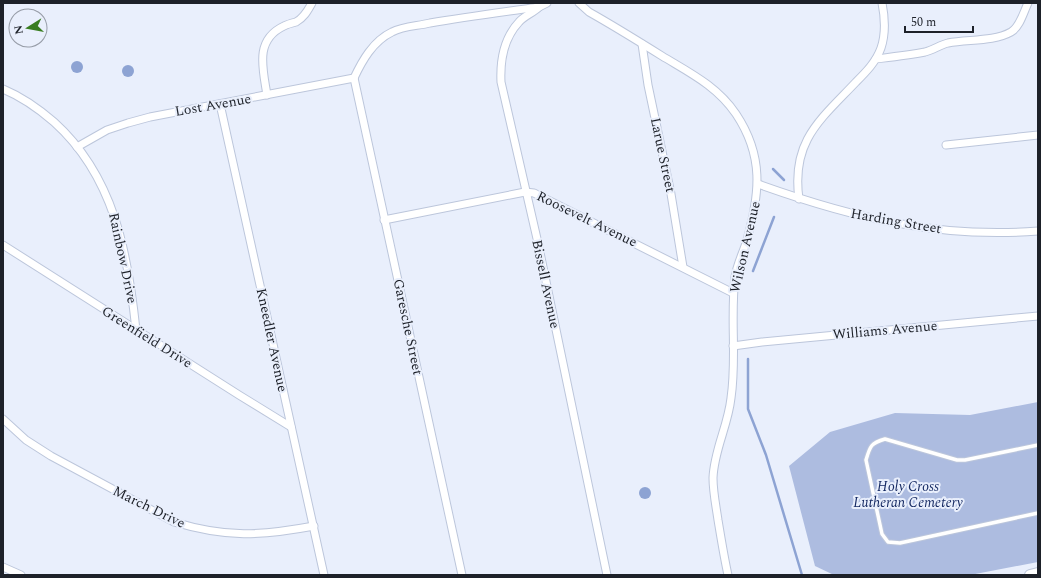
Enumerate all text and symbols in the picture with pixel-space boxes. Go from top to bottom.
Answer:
north arrow [8,8,48,48]
scale bar [905,8,973,34]
text: 50 m [911,13,936,32]
text: N [9,24,28,36]
street label: Lost Avenue [173,88,253,122]
street label: Larue Street [645,116,681,194]
street label: Roosevelt Avenue [533,186,641,253]
street label: Wilson Avenue [724,199,766,295]
street label: Harding Street [849,203,943,239]
street label: Rainbow Drive [103,211,143,306]
street label: Bissell Avenue [526,238,566,331]
street label: Garesche Street [388,277,428,377]
street label: Kneedler Avenue [251,286,293,394]
street label: Greenfield Drive [97,301,197,373]
street label: Williams Avenue [832,315,939,345]
park label: Holy Cross Lutheran Cemetery [853,476,963,513]
street label: March Drive [109,480,189,534]

